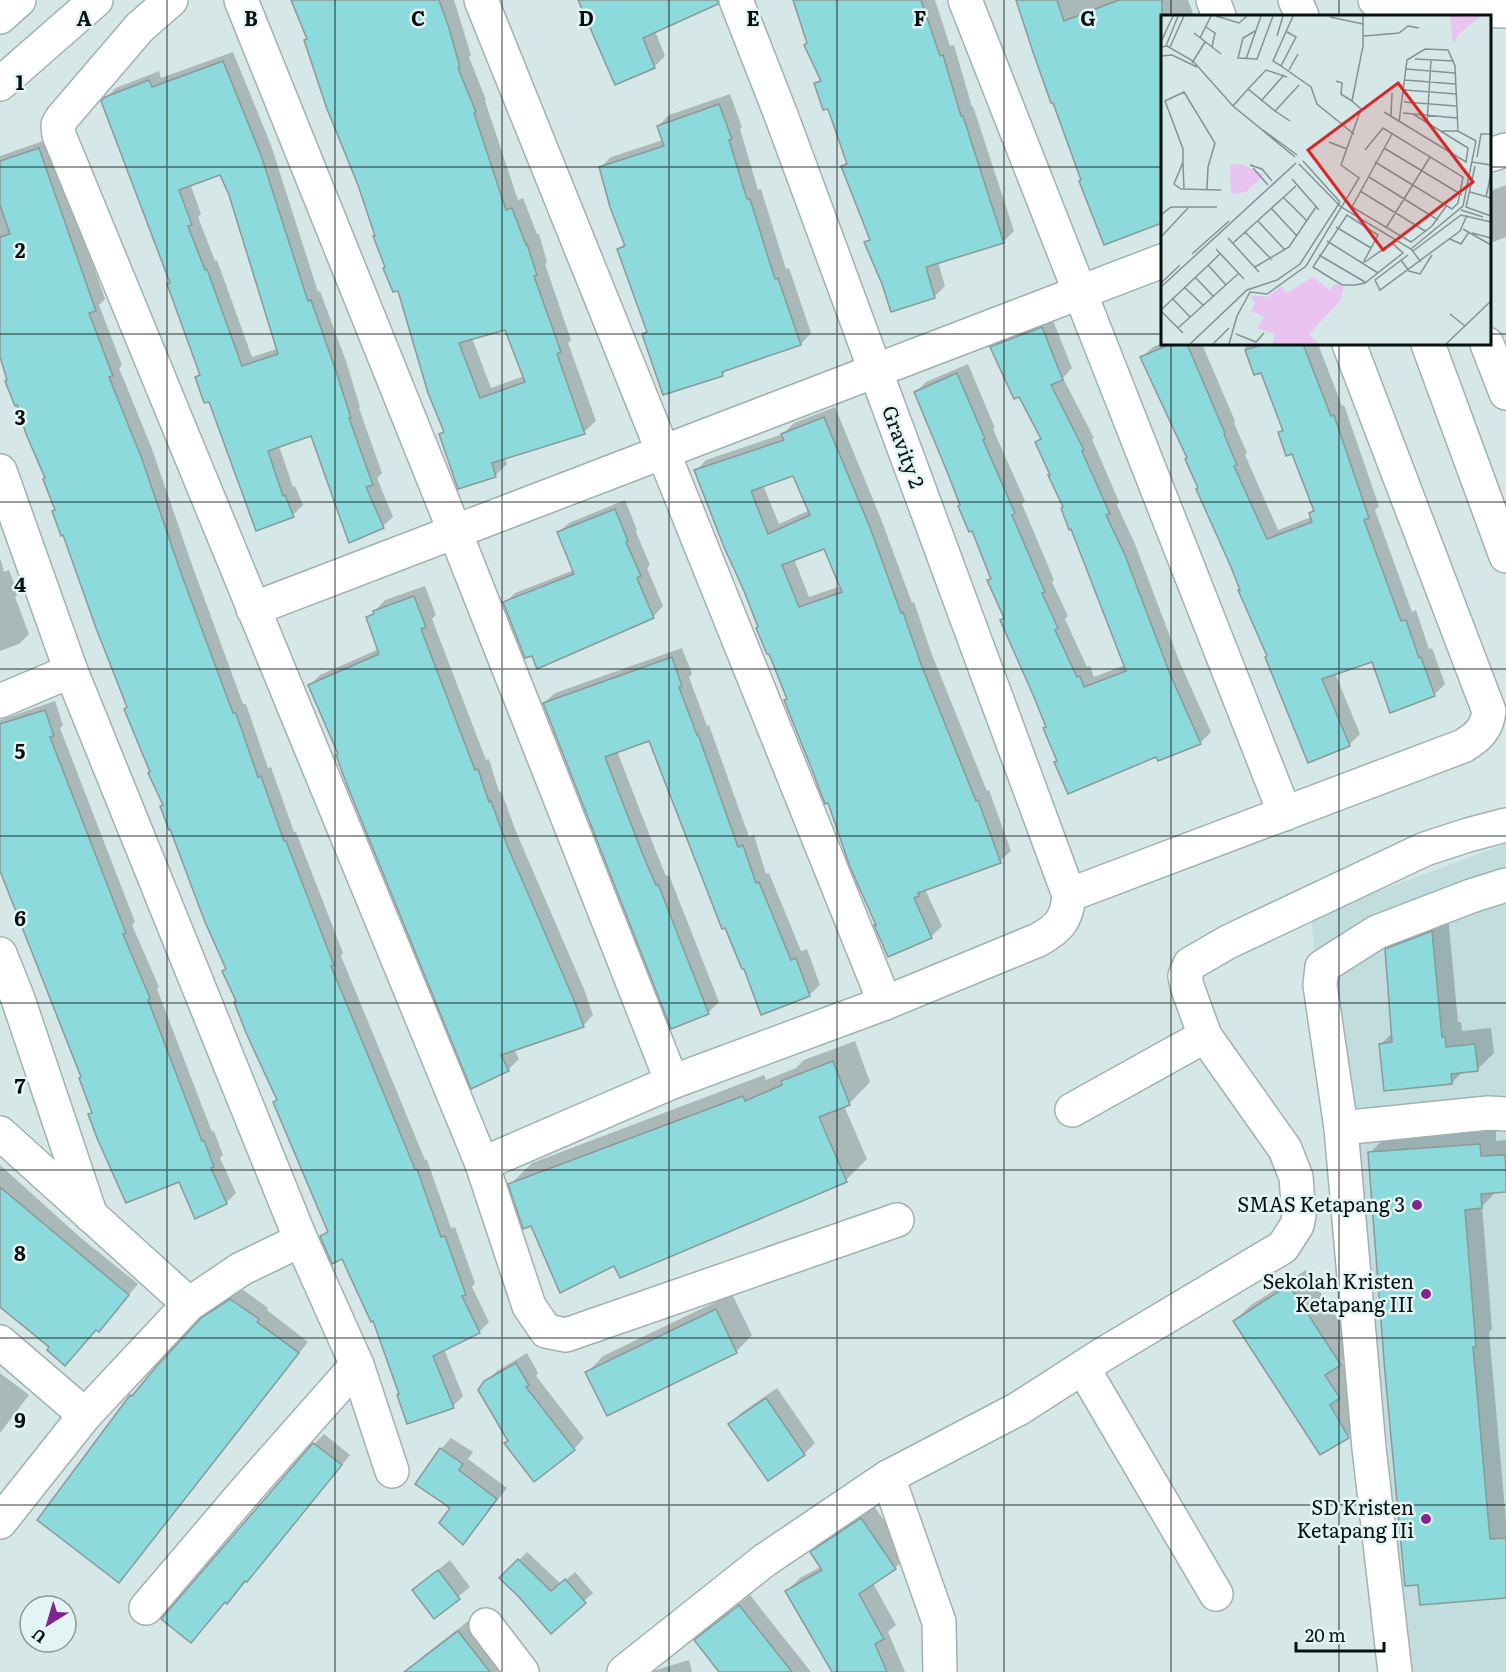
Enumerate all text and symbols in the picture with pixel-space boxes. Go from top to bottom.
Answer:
text: A [76,2,92,32]
text: B [244,2,258,32]
text: C [411,2,425,32]
text: D [578,2,594,32]
text: E [746,2,760,32]
text: F [914,2,927,32]
text: G [1080,2,1096,32]
inset map [1161,15,1491,345]
text: 1 [16,66,24,96]
text: 2 [15,234,26,264]
text: 3 [14,401,26,431]
street label: Gravity 2 [876,401,934,492]
text: 4 [14,568,26,598]
text: 5 [15,735,26,765]
text: 6 [14,902,26,932]
text: 7 [15,1070,26,1100]
place label: SMAS Ketapang 3 [1237,1188,1405,1218]
marker: SMAS Ketapang 3 [1410,1198,1424,1212]
text: 8 [14,1237,26,1267]
place label: Sekolah Kristen Ketapang III [1262,1265,1414,1318]
marker: Sekolah Kristen Ketapang III [1419,1287,1433,1301]
text: 9 [14,1404,26,1434]
place label: SD Kristen Ketapang IIi [1296,1491,1414,1544]
marker: SD Kristen Ketapang IIi [1419,1512,1433,1526]
north arrow [18,1594,78,1654]
scale bar [1296,1615,1384,1653]
text: 20 m [1305,1621,1346,1648]
text: U [26,1623,51,1650]

